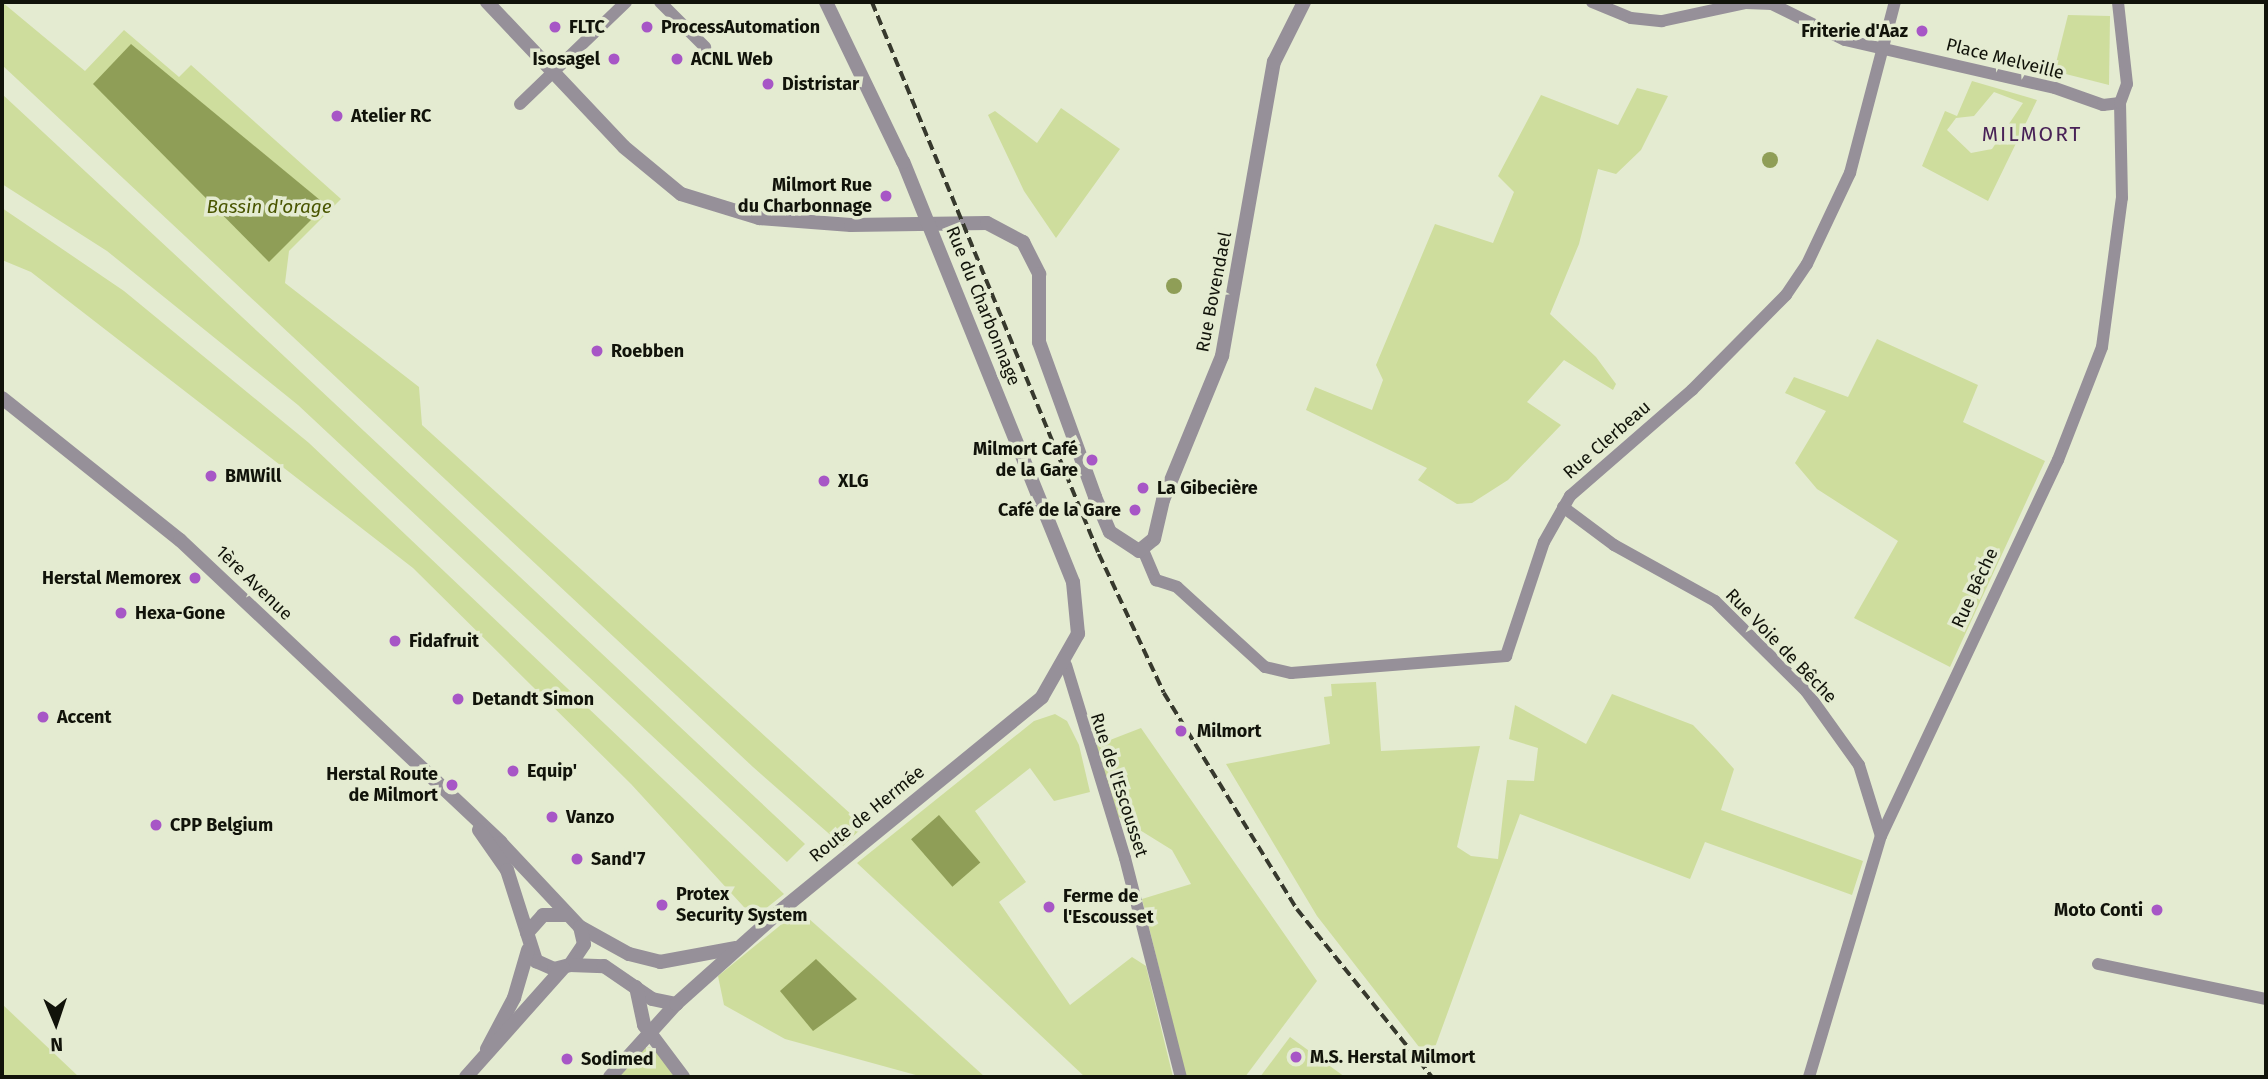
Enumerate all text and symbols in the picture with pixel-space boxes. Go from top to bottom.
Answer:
place label: FLTC [569,16,605,38]
place label: ProcessAutomation [661,16,820,38]
marker: FLTC [547,19,563,35]
marker: ProcessAutomation [639,19,655,35]
place label: Friterie d'Aaz [1801,20,1908,42]
marker: Friterie d'Aaz [1914,23,1930,39]
street label: Place Melveille [1944,34,2066,84]
place label: Isosagel [533,48,600,70]
place label: ACNL Web [691,48,773,70]
marker: Isosagel [606,51,622,67]
marker: ACNL Web [669,51,685,67]
place label: Distristar [782,73,859,95]
marker: Distristar [760,76,776,92]
place label: Atelier RC [351,105,431,127]
marker: Atelier RC [329,108,345,124]
district label: MILMORT [1983,121,2081,147]
place label: Milmort Rue du Charbonnage [738,175,872,218]
marker: Milmort Rue du Charbonnage [878,188,894,204]
water label: Bassin d'orage [206,196,332,218]
street label: Rue du Charbonnage [941,223,1025,389]
street label: Rue Bovendael [1192,230,1236,354]
place label: Roebben [611,340,684,362]
marker: Roebben [589,343,605,359]
street label: Rue Clerbeau [1559,396,1655,484]
place label: Milmort Café de la Gare [973,439,1078,482]
marker: Milmort Café de la Gare [1084,452,1100,468]
place label: BMWill [225,465,281,487]
marker: BMWill [203,468,219,484]
place label: XLG [838,470,869,492]
marker: XLG [816,473,832,489]
place label: La Gibecière [1157,477,1258,499]
marker: La Gibecière [1135,480,1151,496]
place label: Café de la Gare [998,499,1121,521]
marker: Café de la Gare [1127,502,1143,518]
street label: 1ère Avenue [211,541,297,625]
street label: Rue Bêche [1947,545,2003,631]
place label: Herstal Memorex [42,567,181,589]
marker: Herstal Memorex [187,570,203,586]
street label: Rue Voie de Bêche [1721,584,1841,708]
place label: Hexa-Gone [135,602,225,624]
marker: Hexa-Gone [113,605,129,621]
place label: Fidafruit [409,630,479,652]
marker: Fidafruit [387,633,403,649]
place label: Detandt Simon [472,688,594,710]
marker: Detandt Simon [450,691,466,707]
place label: Accent [57,706,111,728]
marker: Accent [35,709,51,725]
street label: Rue de l'Escousset [1085,710,1153,860]
place label: Milmort [1197,720,1261,742]
marker: Milmort [1171,721,1191,741]
place label: Equip' [527,760,577,782]
street label: Route de Hermée [805,761,929,867]
marker: Equip' [505,763,521,779]
place label: Herstal Route de Milmort [326,764,438,806]
marker: Herstal Route de Milmort [444,777,460,793]
place label: Vanzo [566,806,614,828]
marker: Vanzo [544,809,560,825]
place label: CPP Belgium [170,814,273,836]
marker: CPP Belgium [148,817,164,833]
place label: Sand'7 [591,848,645,870]
marker: Sand'7 [569,851,585,867]
place label: Protex Security System [676,884,807,926]
place label: Ferme de l'Escousset [1063,886,1154,928]
marker: Protex Security System [654,897,670,913]
marker: Ferme de l'Escousset [1041,899,1057,915]
place label: Moto Conti [2054,899,2143,921]
marker: Moto Conti [2149,902,2165,918]
north arrow [21,988,91,1058]
text: N [50,1033,63,1056]
place label: M.S. Herstal Milmort [1310,1046,1475,1068]
place label: Sodimed [581,1048,654,1070]
marker: M.S. Herstal Milmort [1288,1049,1304,1065]
marker: Sodimed [559,1051,575,1067]

